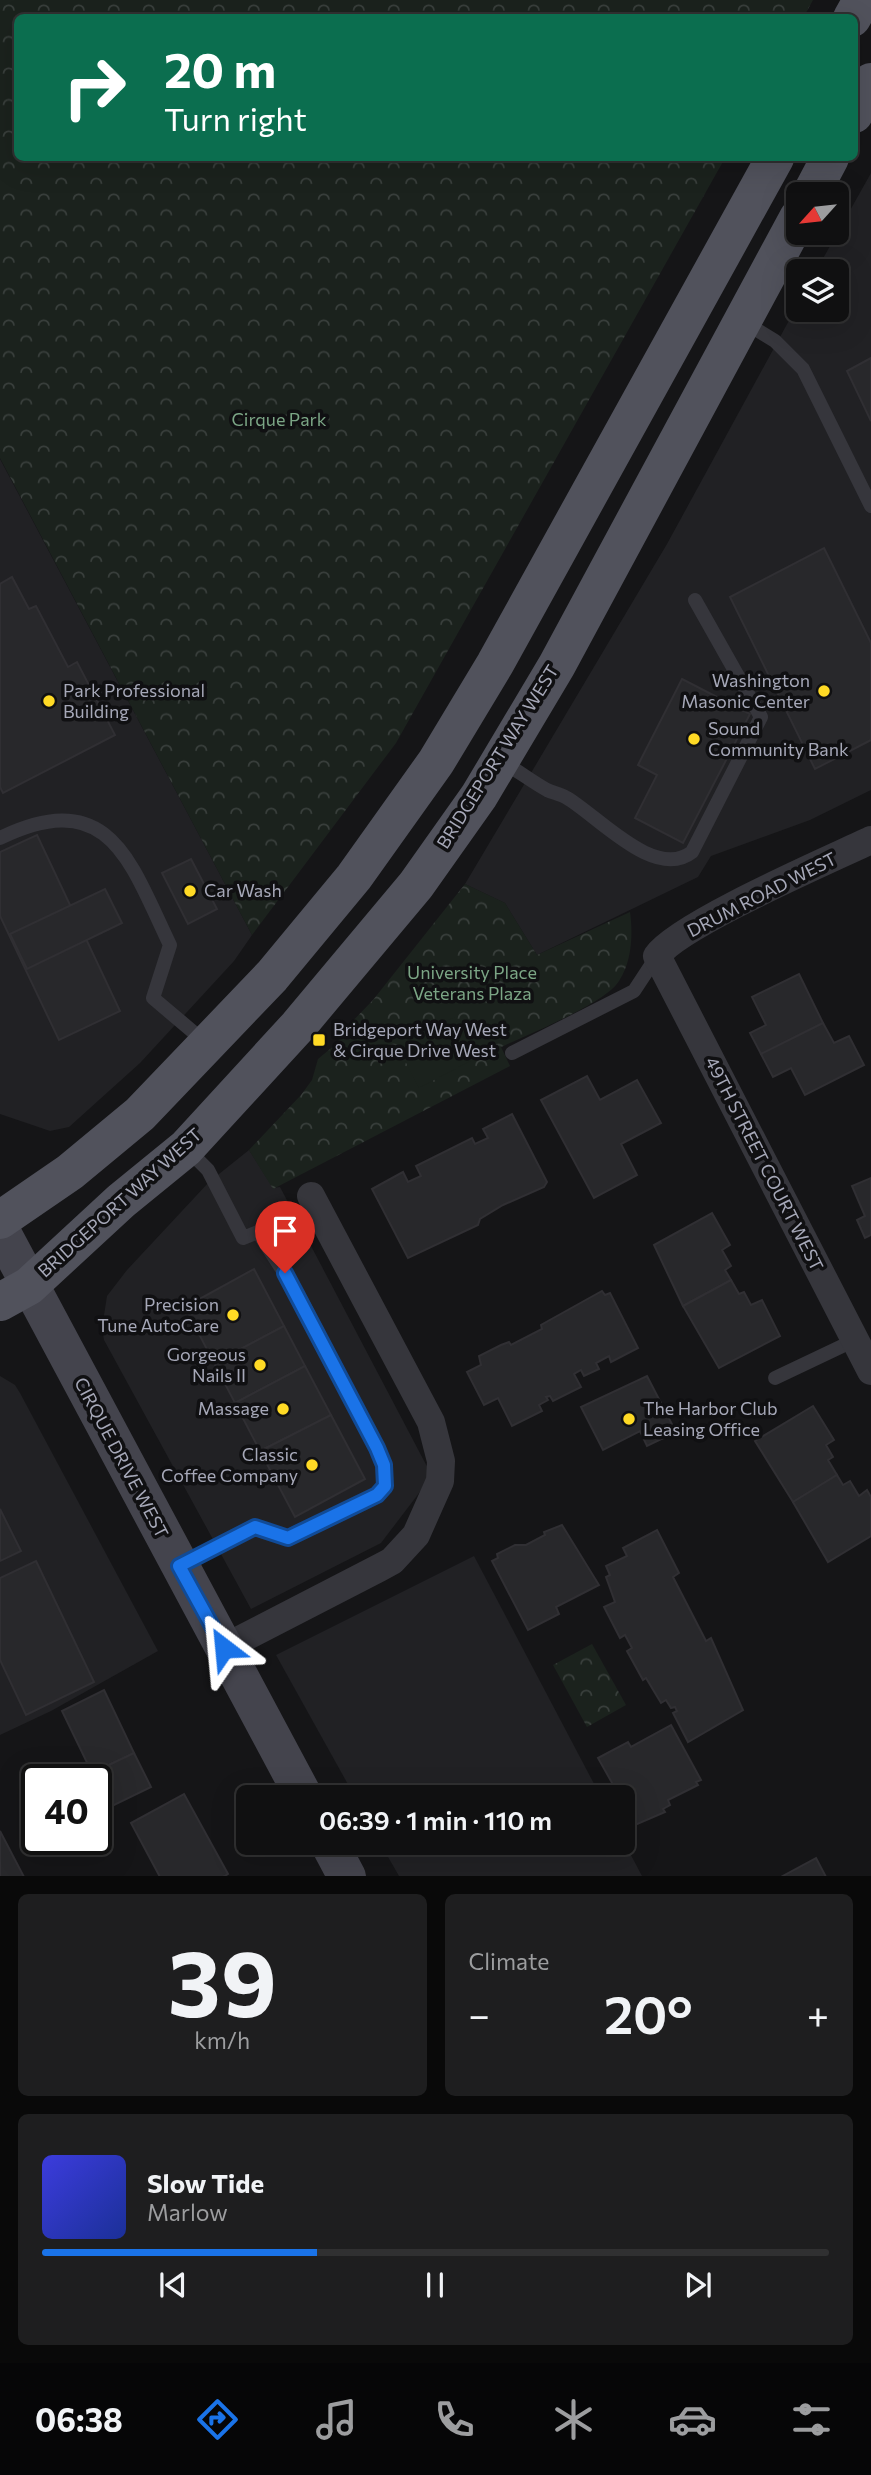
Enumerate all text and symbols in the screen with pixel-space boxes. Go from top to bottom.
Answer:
text: 20 m [164,38,276,98]
icon: right [49,42,140,133]
text: Turn right [164,98,307,138]
north arrow [786,182,849,245]
map controls [786,182,849,322]
button: layers [786,259,849,322]
park label: Cirque Park [231,408,327,430]
street label: BRIDGEPORT WAY WEST [432,661,563,852]
place label: Washington Masonic Center [681,669,810,712]
place label: Park Professional Building [63,679,205,722]
marker: Washington Masonic Center [816,683,832,699]
marker: Park Professional Building [41,693,57,709]
place label: Sound Community Bank [708,717,849,760]
marker: Sound Community Bank [686,731,702,747]
street label: DRUM ROAD WEST [683,847,840,941]
place label: Car Wash [204,879,282,901]
marker: Car Wash [182,883,198,899]
park label: University Place Veterans Plaza [407,961,537,1004]
place label: Bridgeport Way West & Cirque Drive West [333,1018,507,1061]
marker: Bridgeport Way West & Cirque Drive West [311,1032,327,1048]
street label: 49TH STREET COURT WEST [701,1053,829,1274]
street label: BRIDGEPORT WAY WEST [33,1123,206,1282]
pin [255,1201,315,1273]
icon: arrive [266,1212,304,1250]
place label: Precision Tune AutoCare [97,1293,219,1336]
marker: Precision Tune AutoCare [225,1307,241,1323]
place label: Gorgeous Nails II [167,1343,246,1386]
marker: Gorgeous Nails II [252,1357,268,1373]
street label: CIRQUE DRIVE WEST [70,1373,174,1542]
place label: Massage [198,1397,269,1419]
place label: The Harbor Club Leasing Office [643,1397,778,1440]
marker: Massage [275,1401,291,1417]
marker: The Harbor Club Leasing Office [621,1411,637,1427]
place label: Classic Coffee Company [161,1443,298,1486]
marker: Classic Coffee Company [304,1457,320,1473]
position arrow [187,1611,261,1685]
speed limit sign: 40 [21,1764,112,1855]
text: 06:39 · 1 min · 110 m [319,1804,552,1835]
text: 39 [168,1924,277,2036]
text: Climate [469,1947,550,1975]
text: 20° [604,1981,693,2045]
text: − [469,1990,490,2037]
text: + [807,1990,829,2037]
text: km/h [194,2026,250,2054]
text: Slow Tide [147,2167,264,2198]
text: Marlow [147,2198,228,2226]
icon: previous [154,2266,192,2304]
icon: pause [416,2266,454,2304]
icon: next [679,2266,717,2304]
icon: directions [193,2395,242,2444]
icon: music [312,2395,361,2444]
icon: phone [430,2395,479,2444]
icon: climate [549,2395,598,2444]
icon: car [668,2395,717,2444]
icon: filters [787,2395,836,2444]
text: 06:38 [35,2399,123,2439]

